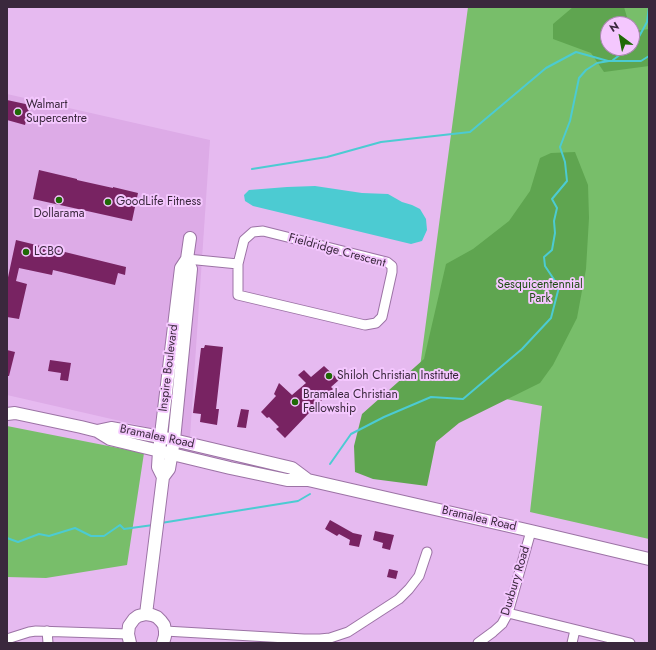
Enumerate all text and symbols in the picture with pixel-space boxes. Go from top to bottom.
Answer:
north arrow [600,16,640,56]
text: N [606,18,622,36]
place label: Walmart Supercentre [26,98,87,126]
marker: Walmart Supercentre [13,107,23,117]
marker: Dollarama [54,195,64,205]
place label: GoodLife Fitness [116,195,201,209]
marker: GoodLife Fitness [103,197,113,207]
place label: Dollarama [33,207,85,221]
street label: Fieldridge Crescent [287,231,387,271]
place label: LCBO [34,245,63,259]
marker: LCBO [21,247,31,257]
park label: Sesquicentennial Park [497,278,583,306]
street label: Inspire Boulevard [156,323,182,413]
place label: Shiloh Christian Institute [337,369,459,383]
marker: Shiloh Christian Institute [324,371,334,381]
place label: Bramalea Christian Fellowship [303,388,398,416]
marker: Bramalea Christian Fellowship [290,397,300,407]
street label: Bramalea Road [118,422,196,452]
street label: Bramalea Road [440,503,518,535]
street label: Duxbury Road [499,545,533,617]

